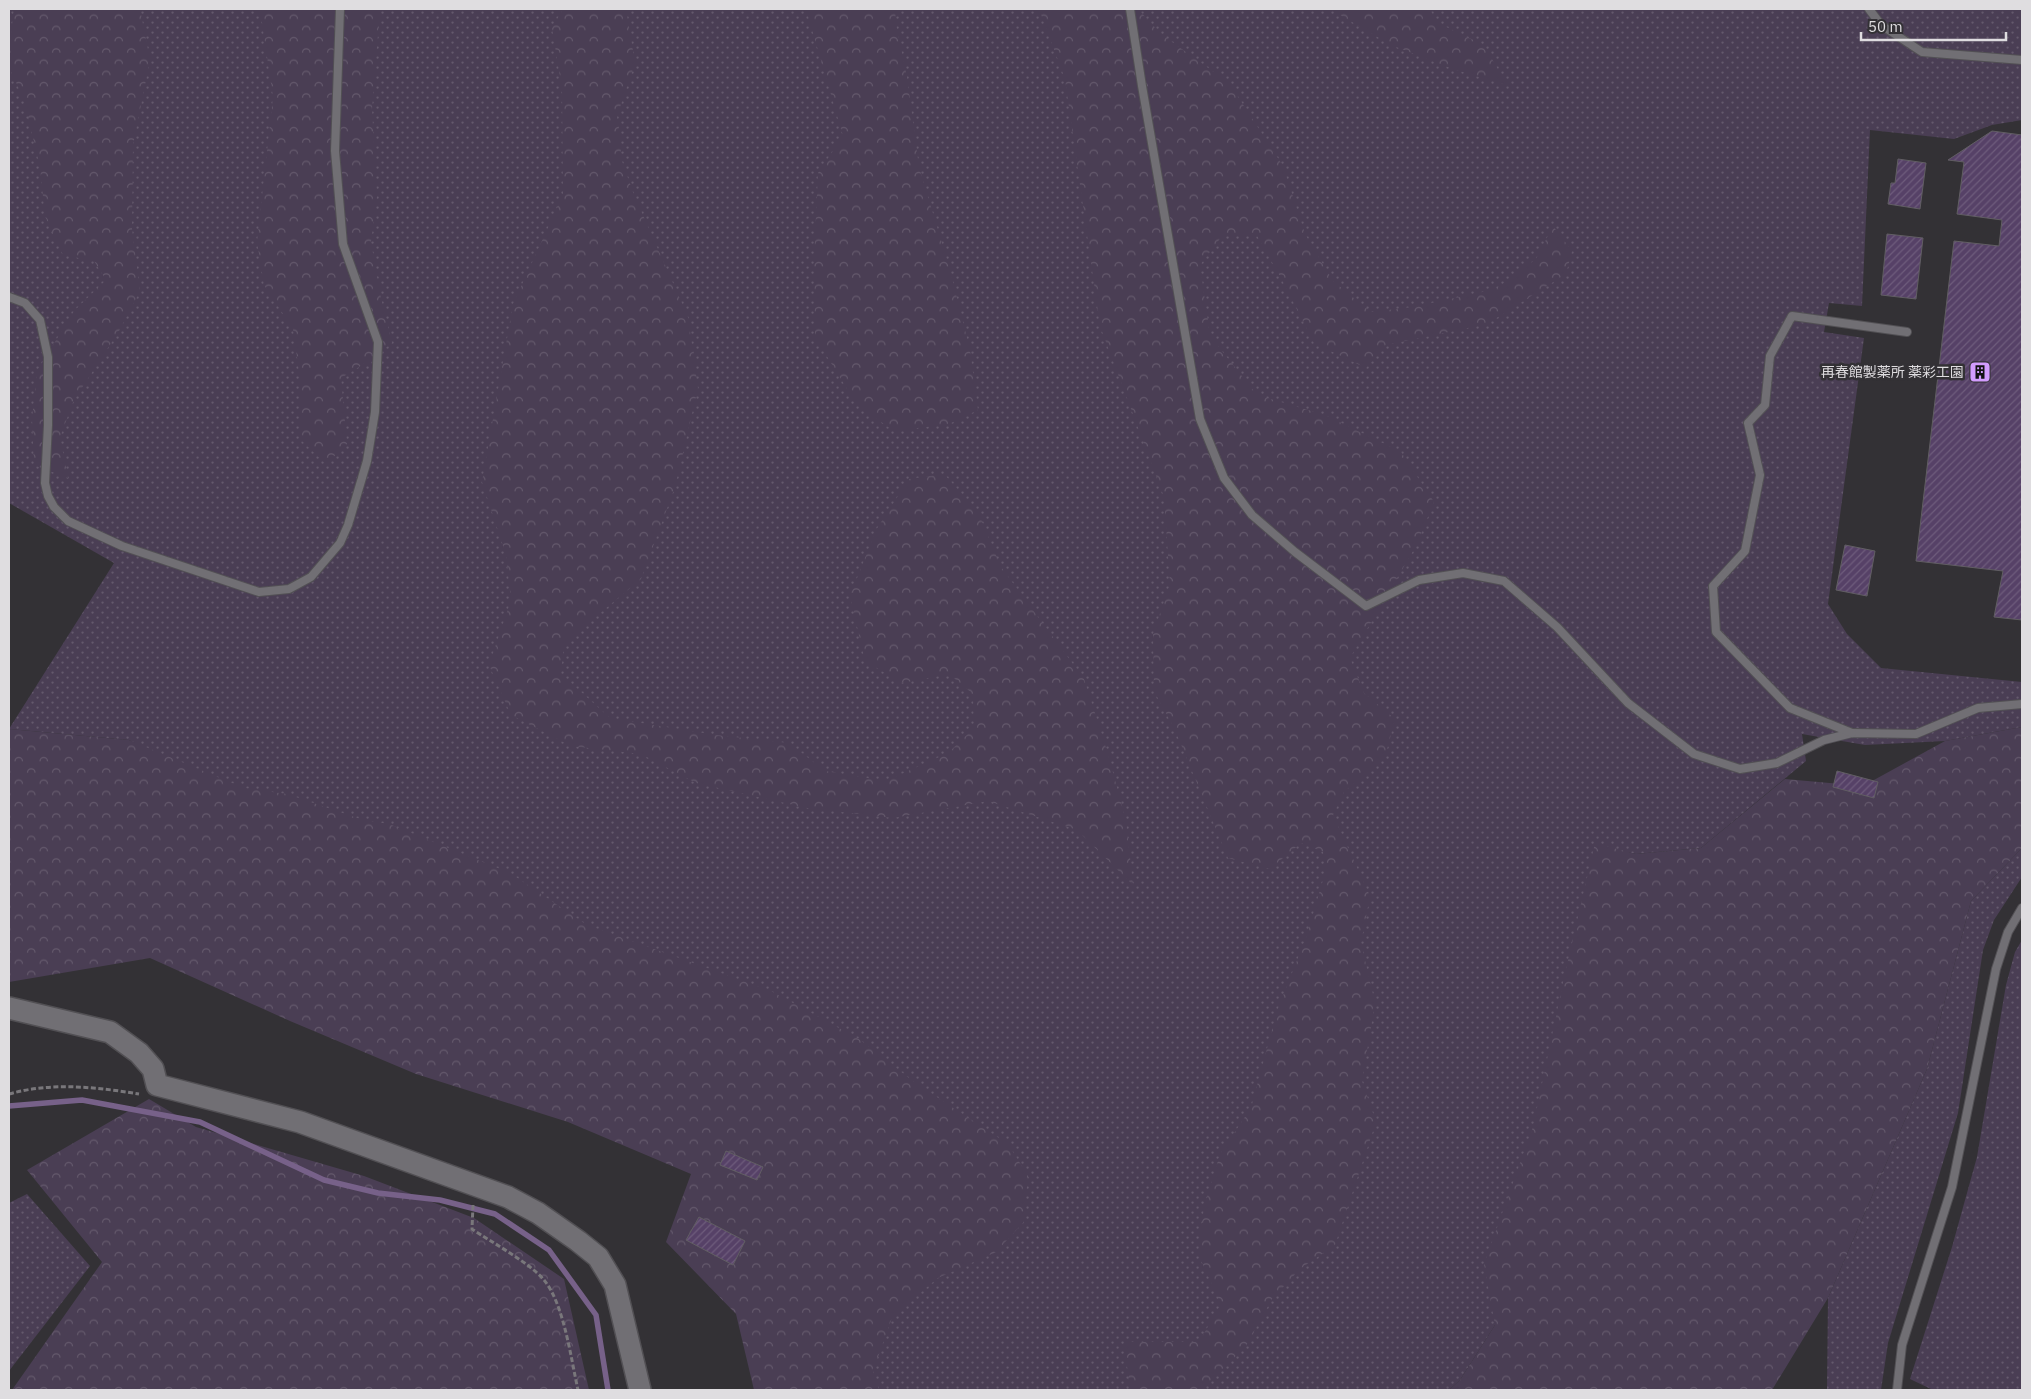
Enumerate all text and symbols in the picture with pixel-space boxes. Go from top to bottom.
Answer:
scale bar [1861,10,2006,42]
text: 50 m [1868,17,1903,36]
building icon: 再春館製薬所 薬彩工園 [1968,360,1992,384]
place label: 再春館製薬所 薬彩工園 [1821,363,1964,381]

